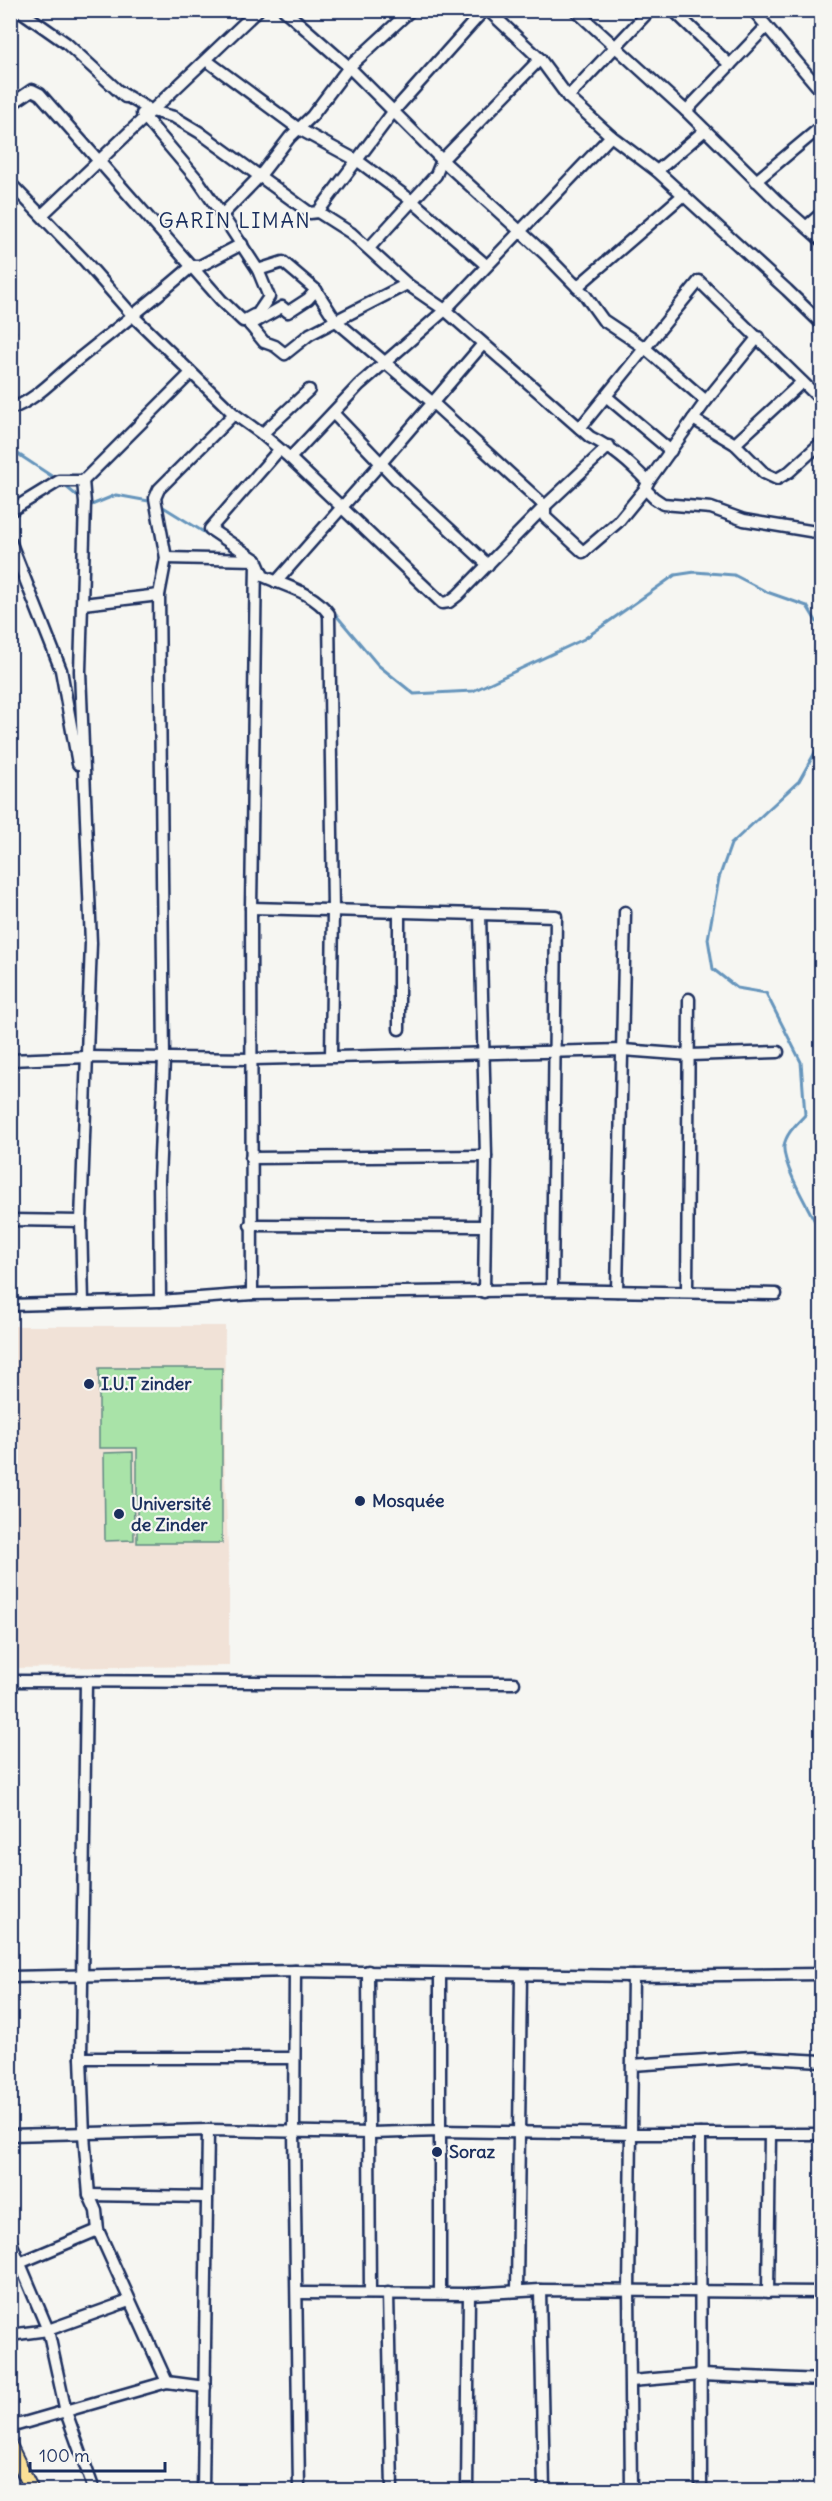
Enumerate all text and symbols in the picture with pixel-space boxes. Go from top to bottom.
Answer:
district label: GARIN LIMAN [159,207,311,234]
place label: I.U.T zinder [101,1372,192,1395]
marker: I.U.T zinder [82,1377,96,1391]
place label: Mosquée [372,1489,445,1512]
place label: Université de Zinder [131,1492,211,1536]
marker: Mosquée [353,1494,367,1508]
marker: Université de Zinder [112,1507,126,1521]
place label: Soraz [449,2140,496,2163]
marker: Soraz [430,2145,444,2159]
scale bar [30,2435,165,2473]
text: 100 m [39,2444,90,2467]

